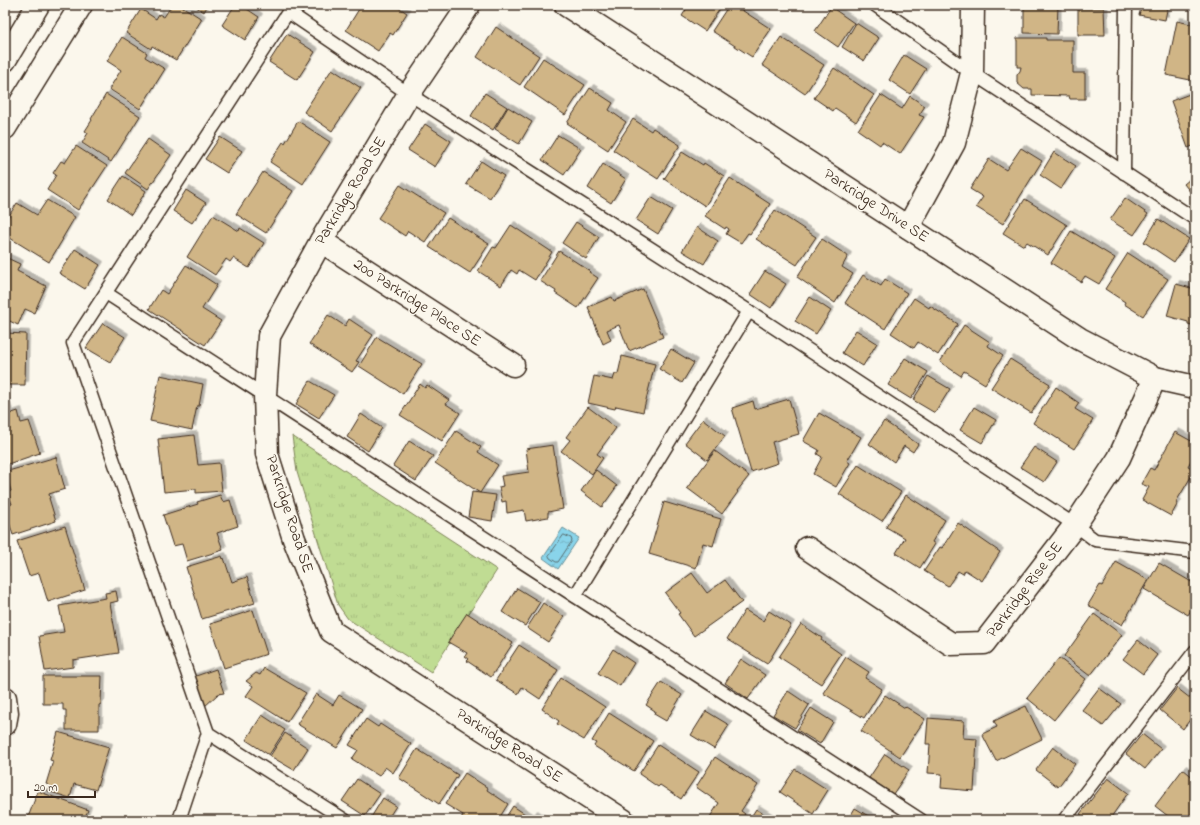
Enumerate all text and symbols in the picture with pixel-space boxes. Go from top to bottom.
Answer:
street label: Parkridge Road SE [309,132,393,250]
street label: Parkridge Drive SE [819,163,933,249]
street label: 200 Parkridge Place SE [349,253,485,353]
street label: Parkridge Road SE [259,452,319,576]
street label: Parkridge Rise SE [981,537,1069,643]
street label: Parkridge Road SE [451,702,567,790]
scale bar [28,773,95,799]
text: 20 m [34,779,57,797]

